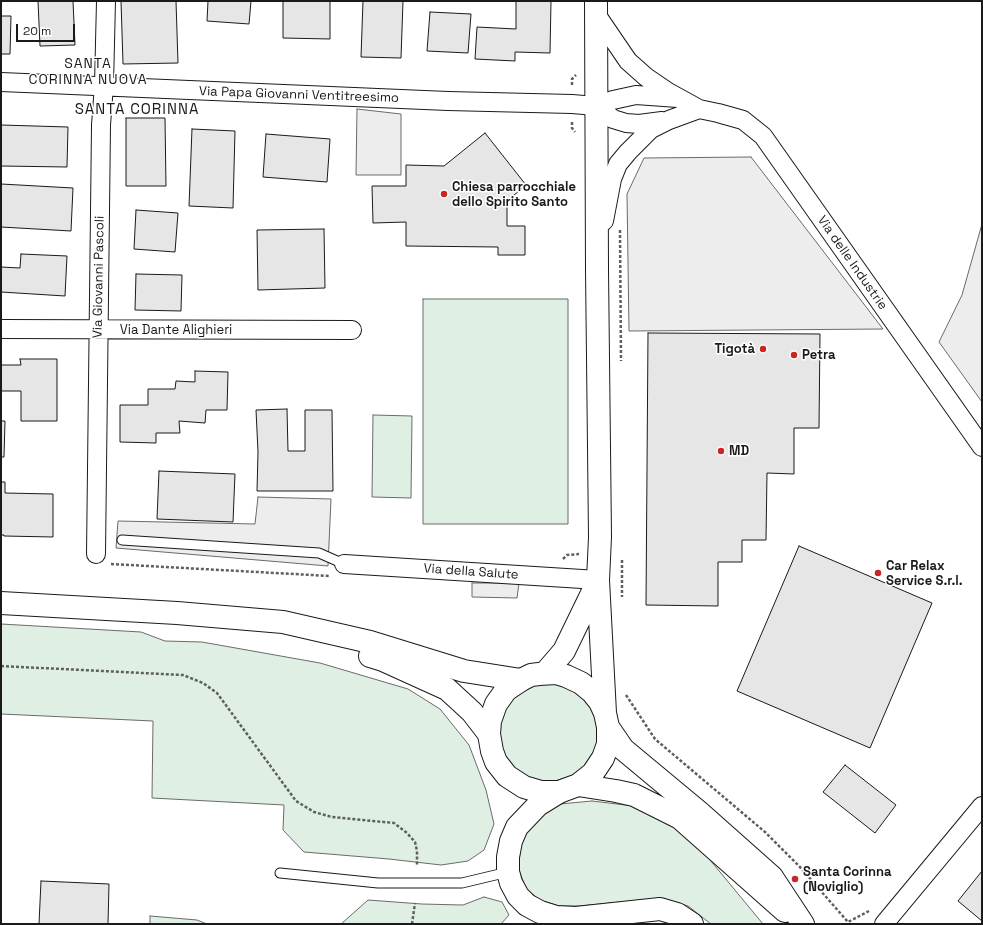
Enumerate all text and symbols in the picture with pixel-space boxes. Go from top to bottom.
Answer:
scale bar [18,16,77,42]
text: 20 m [23,23,51,39]
district label: SANTA CORINNA NUOVA [28,56,148,88]
street label: Via Papa Giovanni Ventitreesimo [199,84,399,106]
district label: SANTA CORINNA [75,101,199,119]
place label: Chiesa parrocchiale dello Spirito Santo [452,179,576,210]
marker: Chiesa parrocchiale dello Spirito Santo [439,189,449,199]
street label: Via delle Industrie [814,213,890,313]
street label: Via Giovanni Pascoli [90,216,108,338]
street label: Via Dante Alighieri [120,322,232,338]
place label: Tigotà [715,341,755,357]
marker: Tigotà [758,344,768,354]
place label: Petra [802,347,835,363]
marker: Petra [789,350,799,360]
place label: MD [729,443,749,459]
marker: MD [716,446,726,456]
place label: Car Relax Service S.r.l. [886,558,963,589]
street label: Via della Salute [423,561,519,583]
marker: Car Relax Service S.r.l. [873,568,883,578]
place label: Santa Corinna (Noviglio) [803,864,891,895]
marker: Santa Corinna (Noviglio) [790,874,800,884]

